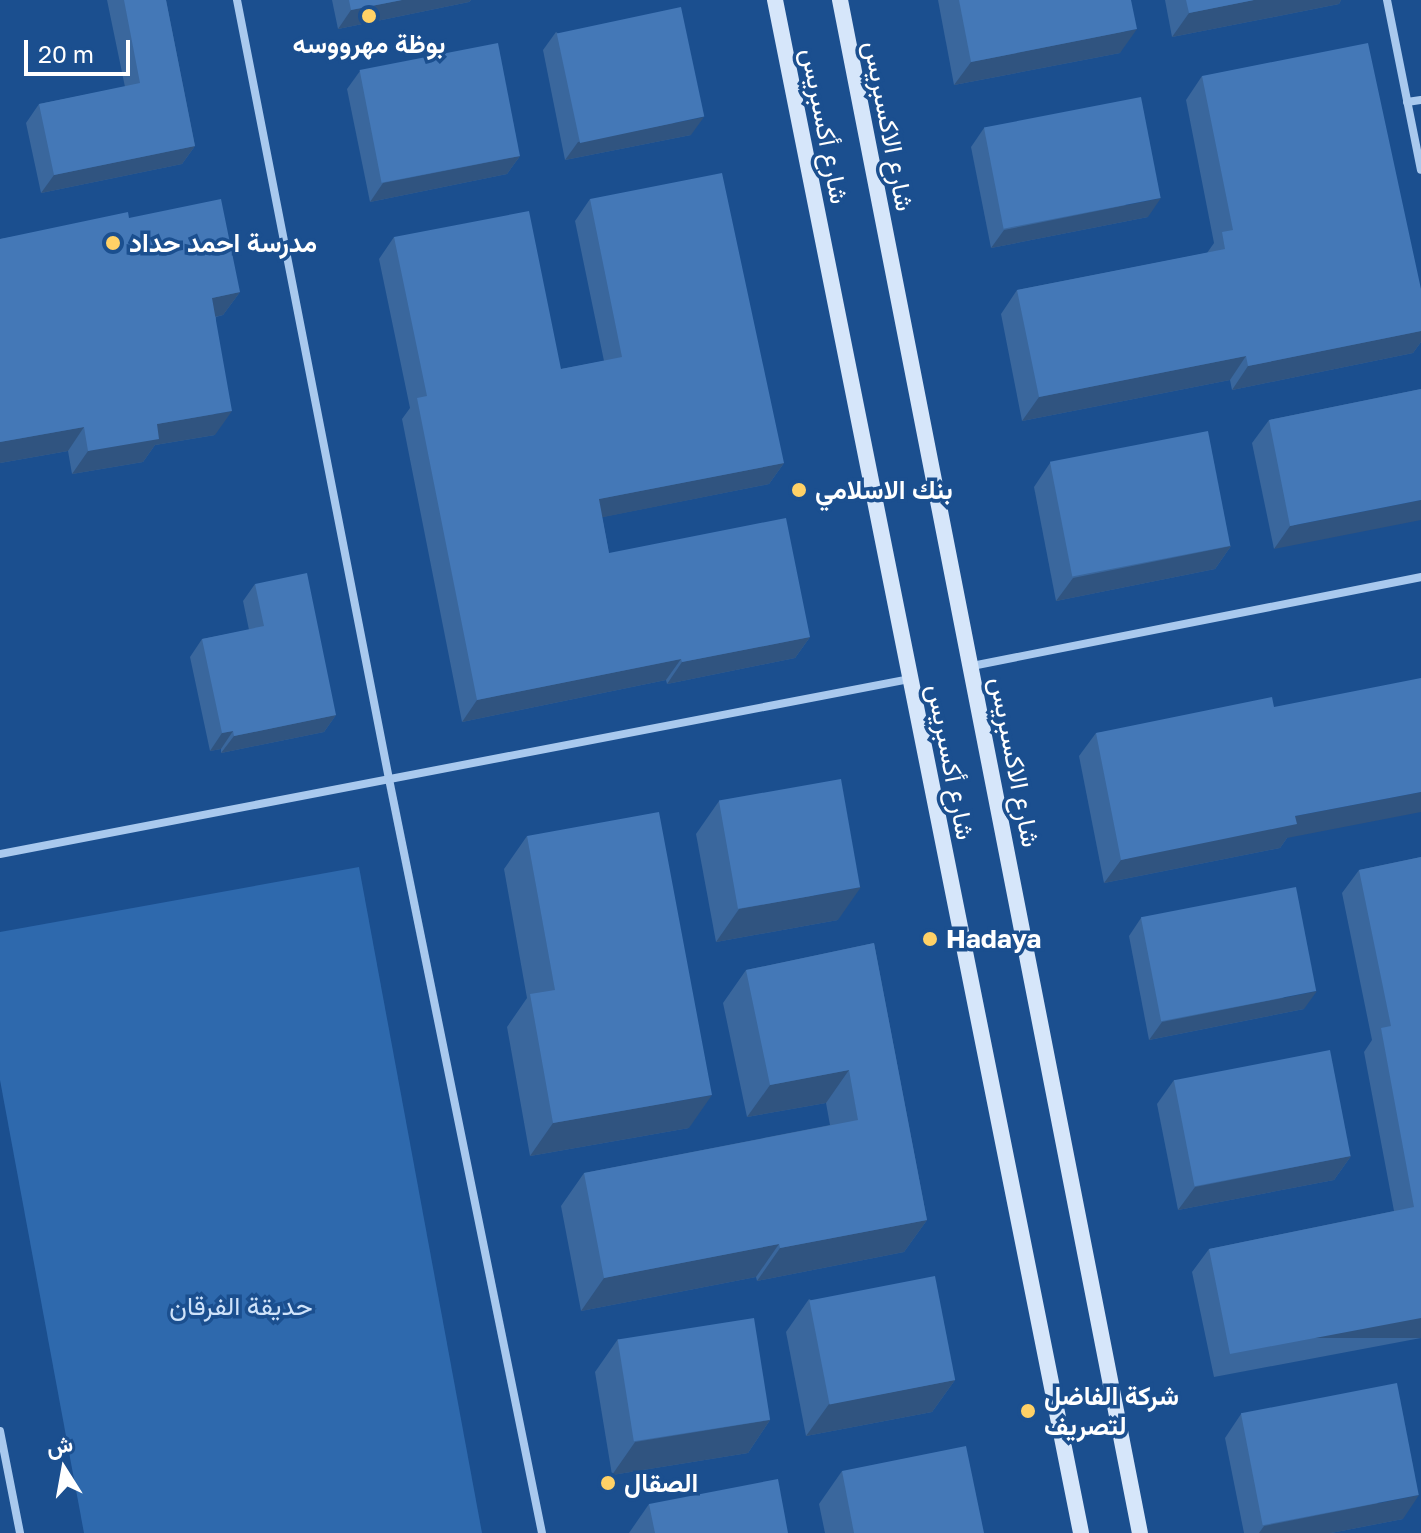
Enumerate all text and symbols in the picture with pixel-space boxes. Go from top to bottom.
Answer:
marker: بوظة مهرووسه [360,7,378,25]
scale bar [28,24,134,74]
place label: بوظة مهرووسه [293,28,445,60]
street label: شارع الاكسبريس [857,38,921,214]
text: 20 m [38,39,94,68]
street label: شارع أكسبريس [795,46,855,206]
place label: مدرسة احمد حداد [129,227,317,259]
marker: مدرسة احمد حداد [104,234,122,252]
place label: بنك الاسلامي [815,474,953,506]
marker: بنك الاسلامي [790,481,808,499]
street label: شارع الاكسبريس [983,674,1047,850]
street label: شارع أكسبريس [921,682,981,842]
place label: Hadaya [946,923,1041,955]
marker: Hadaya [921,930,939,948]
park label: حديقة الفرقان [169,1290,313,1322]
place label: شركة الفاضل لتصريف [1044,1380,1179,1442]
marker: شركة الفاضل لتصريف [1019,1402,1037,1420]
north arrow [24,1429,104,1509]
text: ش [44,1429,75,1461]
place label: الصقال [624,1467,698,1499]
marker: الصقال [599,1474,617,1492]

